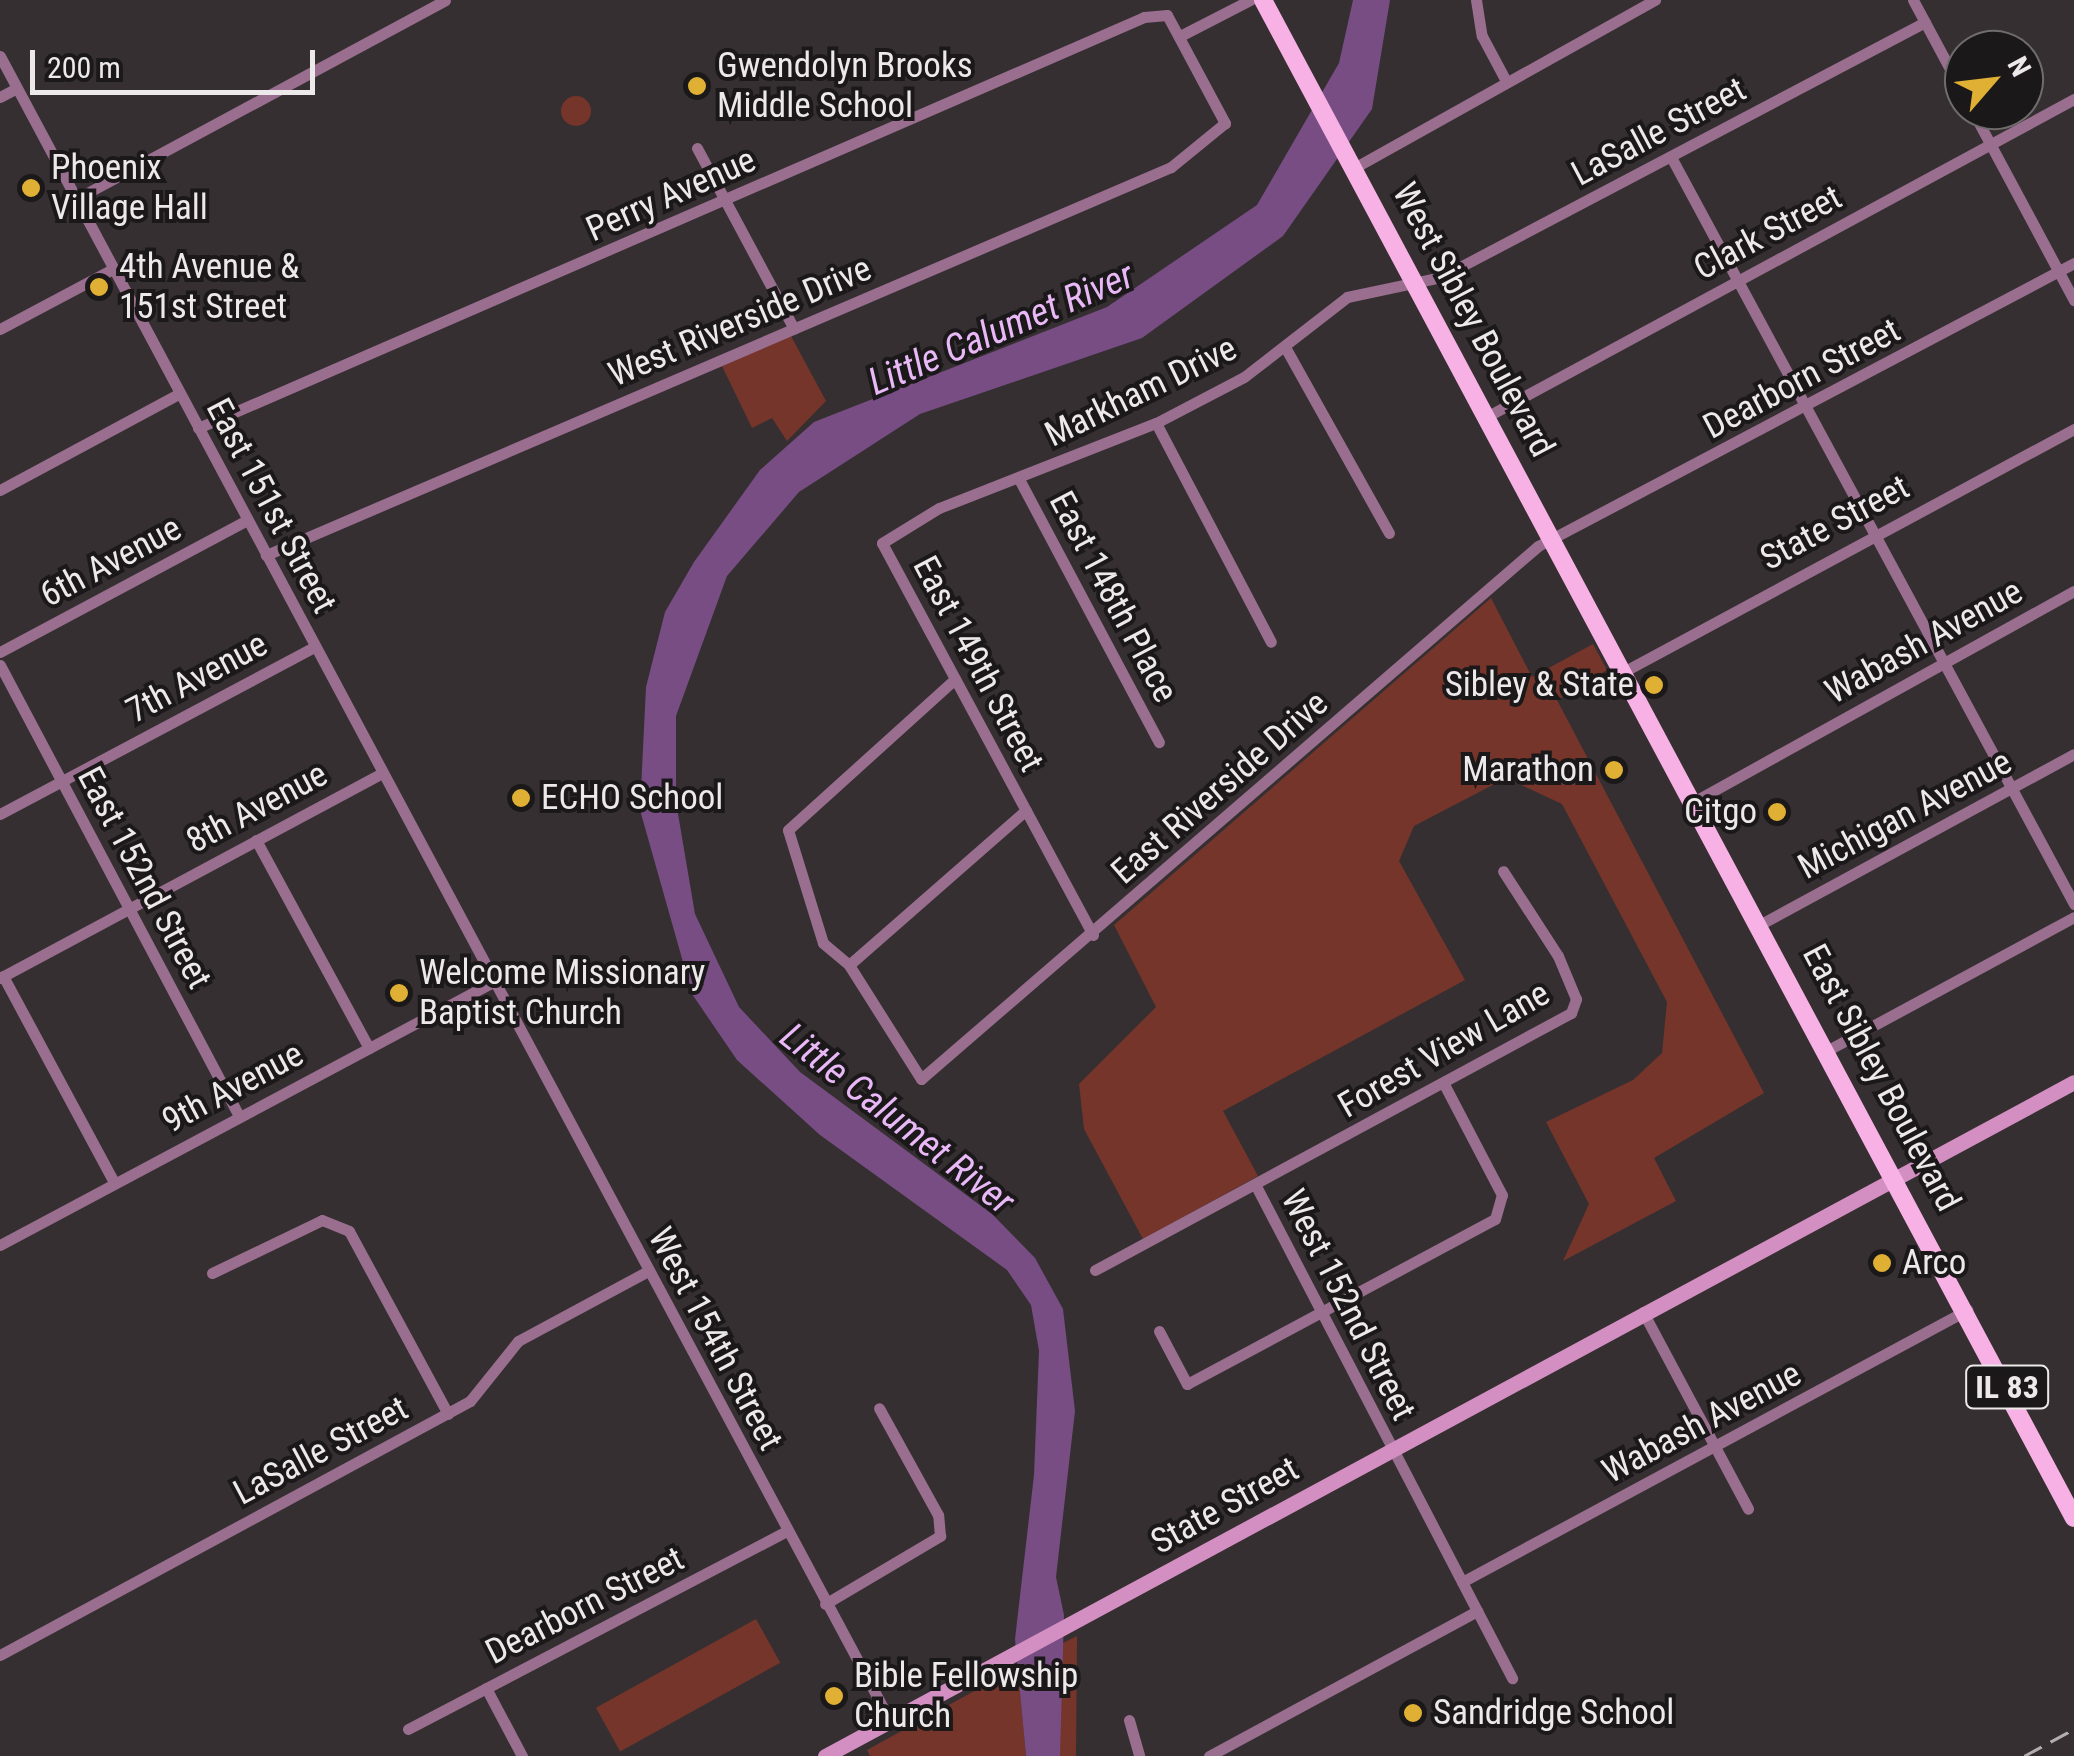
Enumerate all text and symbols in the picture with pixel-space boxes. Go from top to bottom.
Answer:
scale bar [35,30,320,92]
north arrow [1944,30,2044,130]
place label: Gwendolyn Brooks Middle School [717,45,973,127]
text: 200 m [47,50,121,85]
text: N [2001,51,2038,82]
street label: LaSalle Street [1565,69,1753,195]
marker: Gwendolyn Brooks Middle School [686,75,708,97]
street label: Perry Avenue [580,139,762,251]
place label: Phoenix Village Hall [51,147,208,229]
street label: West Sibley Boulevard [1383,176,1563,464]
marker: Phoenix Village Hall [20,177,42,199]
street label: Clark Street [1687,177,1849,289]
place label: 4th Avenue & 151st Street [119,246,299,328]
street label: West Riverside Drive [602,248,878,396]
water label: Little Calumet River [862,253,1140,405]
marker: 4th Avenue & 151st Street [88,276,110,298]
street label: Dearborn Street [1697,310,1907,448]
street label: Markham Drive [1039,328,1243,456]
street label: East 151st Street [197,392,345,620]
street label: State Street [1754,466,1916,580]
street label: East 148th Place [1040,485,1186,709]
street label: 6th Avenue [33,507,189,617]
street label: East 149th Street [904,549,1052,779]
street label: Wabash Avenue [1818,571,2030,713]
street label: 7th Avenue [119,623,275,733]
place label: Sibley & State [1445,664,1634,706]
marker: Sibley & State [1643,674,1665,696]
street label: East Riverside Drive [1103,683,1337,893]
street label: Michigan Avenue [1791,741,2019,889]
place label: Marathon [1462,749,1594,791]
street label: 8th Avenue [179,753,335,863]
marker: Marathon [1603,759,1625,781]
street label: East 152nd Street [68,760,220,996]
place label: ECHO School [541,777,723,819]
marker: ECHO School [510,787,532,809]
place label: Citgo [1684,791,1757,833]
marker: Citgo [1766,801,1788,823]
street label: East Sibley Boulevard [1793,938,1969,1218]
place label: Welcome Missionary Baptist Church [419,952,705,1034]
street label: Forest View Lane [1331,973,1557,1127]
marker: Welcome Missionary Baptist Church [388,982,410,1004]
water label: Little Calumet River [771,1014,1023,1224]
street label: 9th Avenue [155,1033,311,1143]
street label: West 152nd Street [1272,1183,1424,1427]
street label: West 154th Street [639,1221,791,1457]
place label: Arco [1902,1242,1966,1284]
marker: Arco [1871,1252,1893,1274]
street label: Wabash Avenue [1596,1353,1808,1493]
road number: IL 83 [1964,1360,2050,1414]
street label: LaSalle Street [227,1388,415,1514]
street label: State Street [1144,1448,1306,1564]
street label: Dearborn Street [479,1538,691,1674]
place label: Bible Fellowship Church [854,1655,1078,1737]
marker: Bible Fellowship Church [823,1685,845,1707]
place label: Sandridge School [1433,1692,1674,1734]
marker: Sandridge School [1402,1702,1424,1724]

